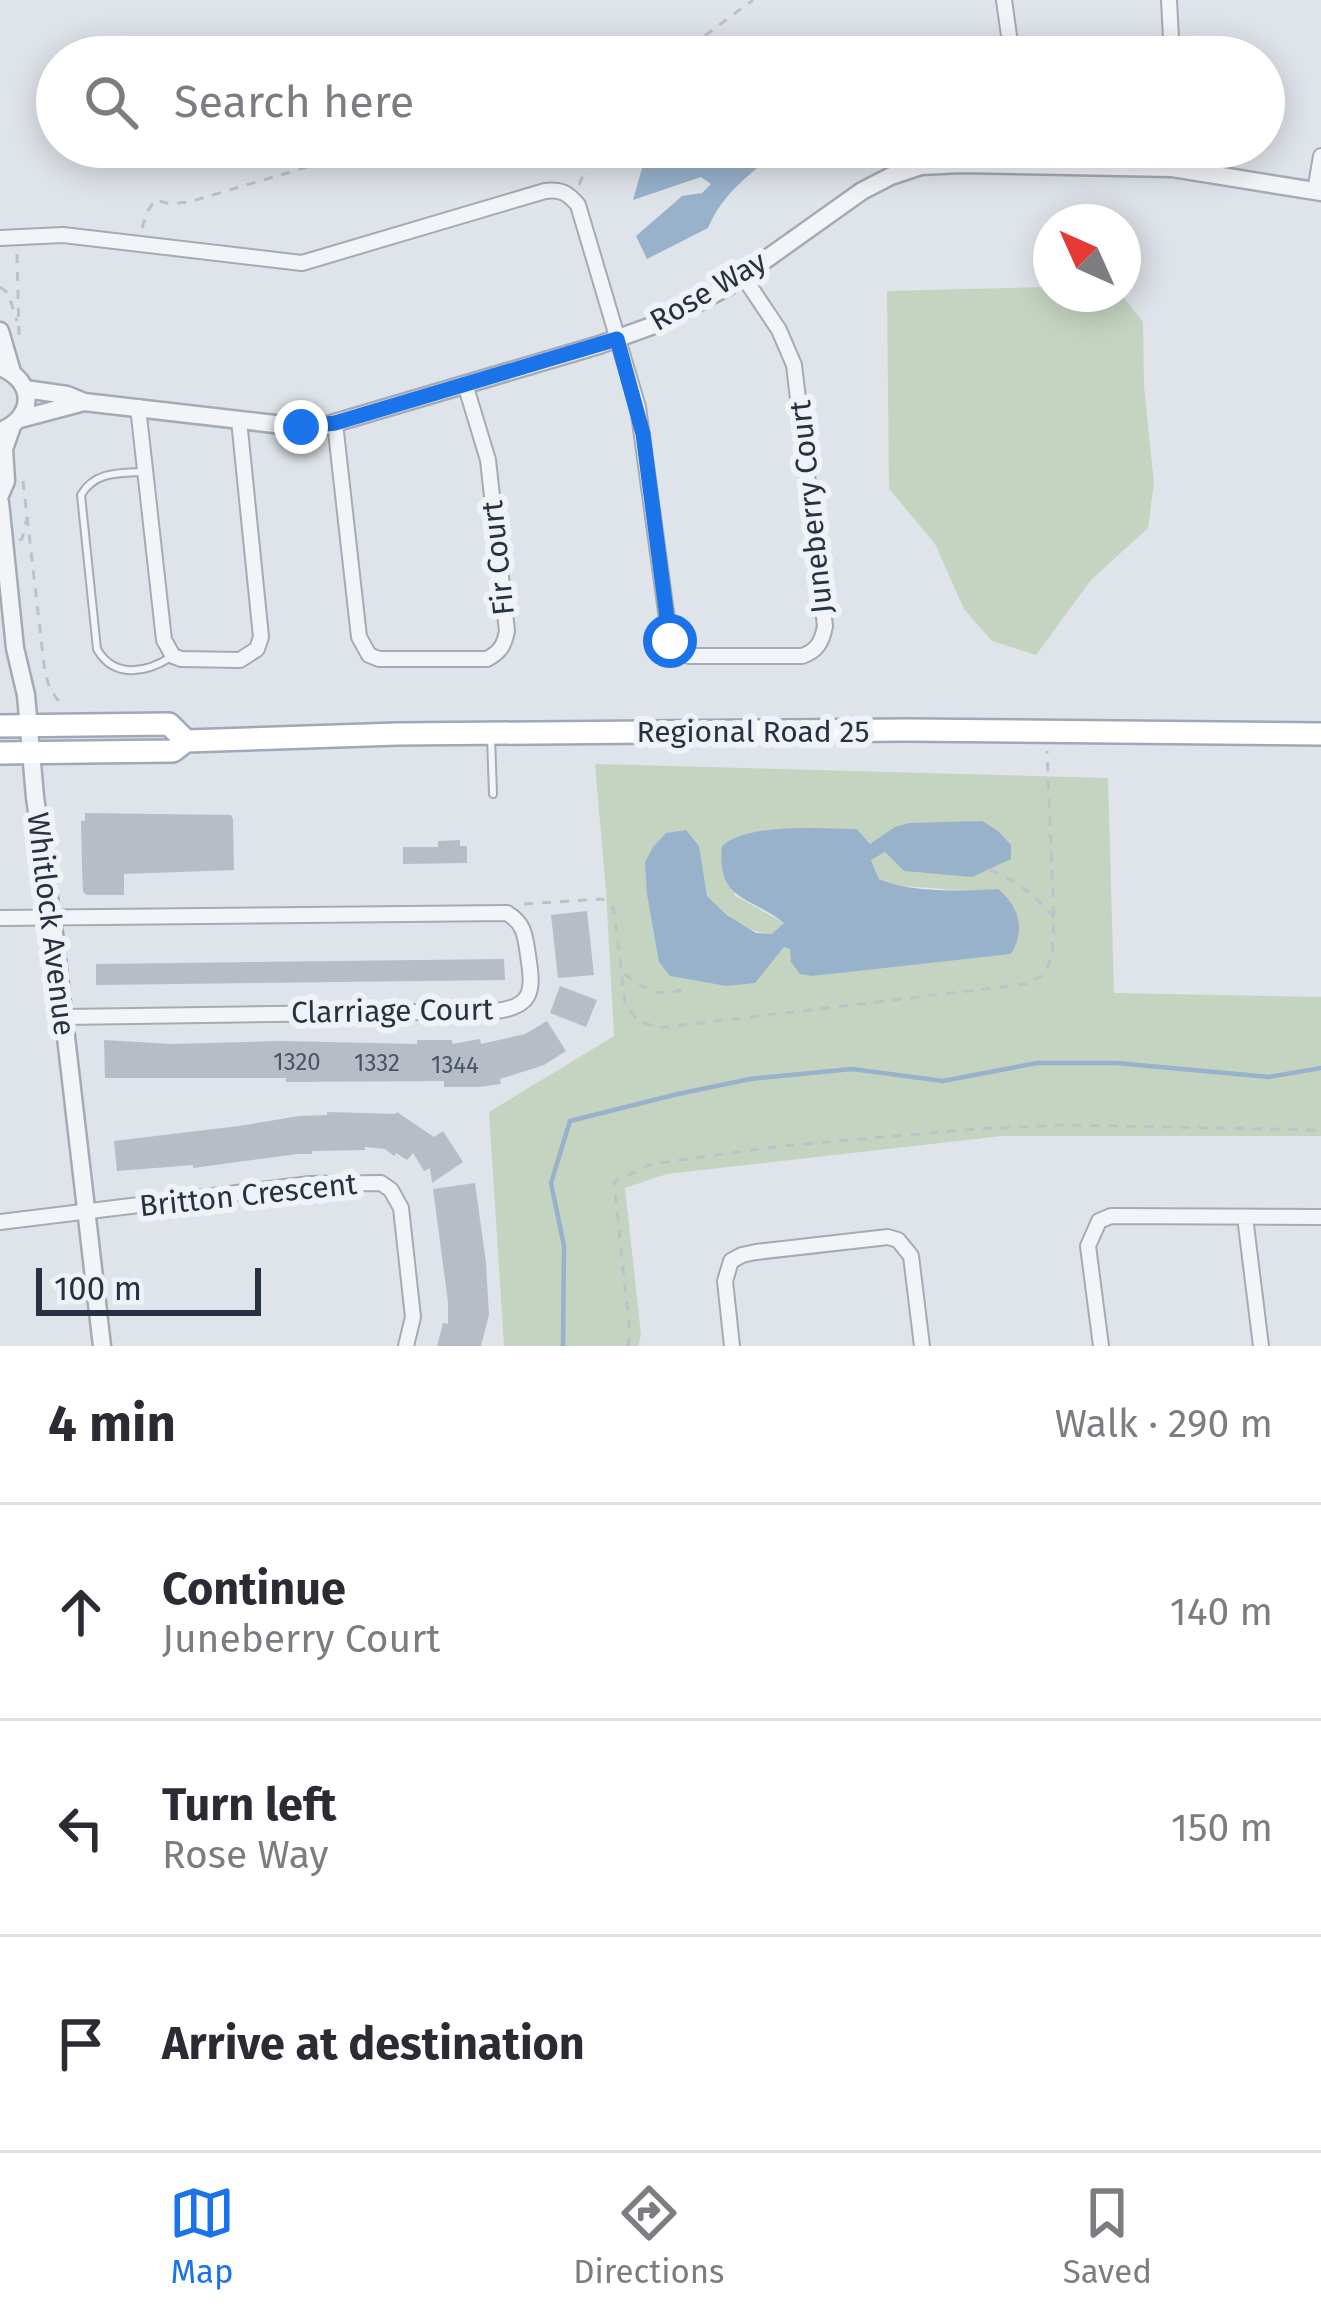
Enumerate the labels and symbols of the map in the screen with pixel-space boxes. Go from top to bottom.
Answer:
north arrow [1033,204,1141,312]
street label: Rose Way [644,243,773,339]
street label: Juneberry Court [782,398,840,615]
route end [274,400,328,454]
street label: Fir Court [474,499,522,617]
route start [643,614,697,668]
street label: Regional Road 25 [637,714,869,750]
street label: Whitlock Avenue [19,810,83,1038]
street label: Clarriage Court [291,991,494,1031]
house number: 1320 [273,1048,321,1076]
house number: 1332 [354,1049,400,1077]
house number: 1344 [431,1051,479,1079]
street label: Britton Crescent [137,1166,359,1224]
scale bar [36,1262,261,1315]

